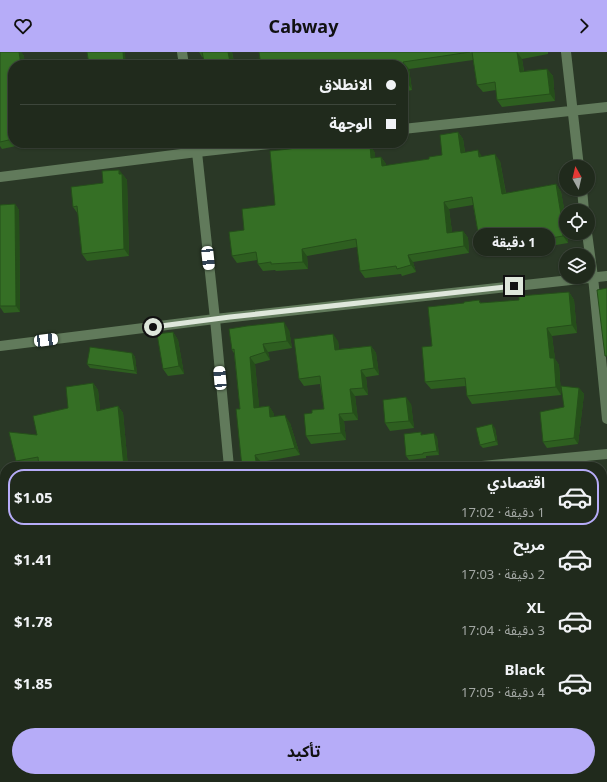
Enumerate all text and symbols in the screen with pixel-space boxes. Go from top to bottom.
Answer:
text: Cabway [269,14,338,38]
icon: heart [12,15,34,37]
icon: forward [573,15,595,37]
text: الانطلاق [320,74,372,94]
text: الوجهة [329,113,372,133]
north arrow [559,160,595,196]
map controls [559,160,595,284]
button: locate [559,204,595,240]
callout: 1 دقيقة [473,228,555,256]
text: 1 دقيقة [492,233,536,251]
car [201,245,215,271]
button: layers [559,248,595,284]
route end [505,277,523,295]
route start [144,318,162,336]
car [33,333,59,347]
car [213,366,227,390]
text: اقتصادي [487,472,545,492]
icon: car [557,479,593,515]
text: $1.05 [14,487,53,507]
text: 1 دقيقة · 17:02 [461,503,545,521]
text: مريح [513,534,545,554]
icon: car [557,541,593,577]
text: $1.41 [14,549,53,569]
text: 2 دقيقة · 17:03 [461,565,545,583]
text: XL [527,597,545,617]
icon: car [557,603,593,639]
text: $1.78 [14,611,53,631]
text: 3 دقيقة · 17:04 [461,621,545,639]
text: Black [505,659,545,679]
icon: car [557,665,593,701]
text: $1.85 [14,673,53,693]
text: 4 دقيقة · 17:05 [461,683,545,701]
button: تأكيد [12,728,595,774]

